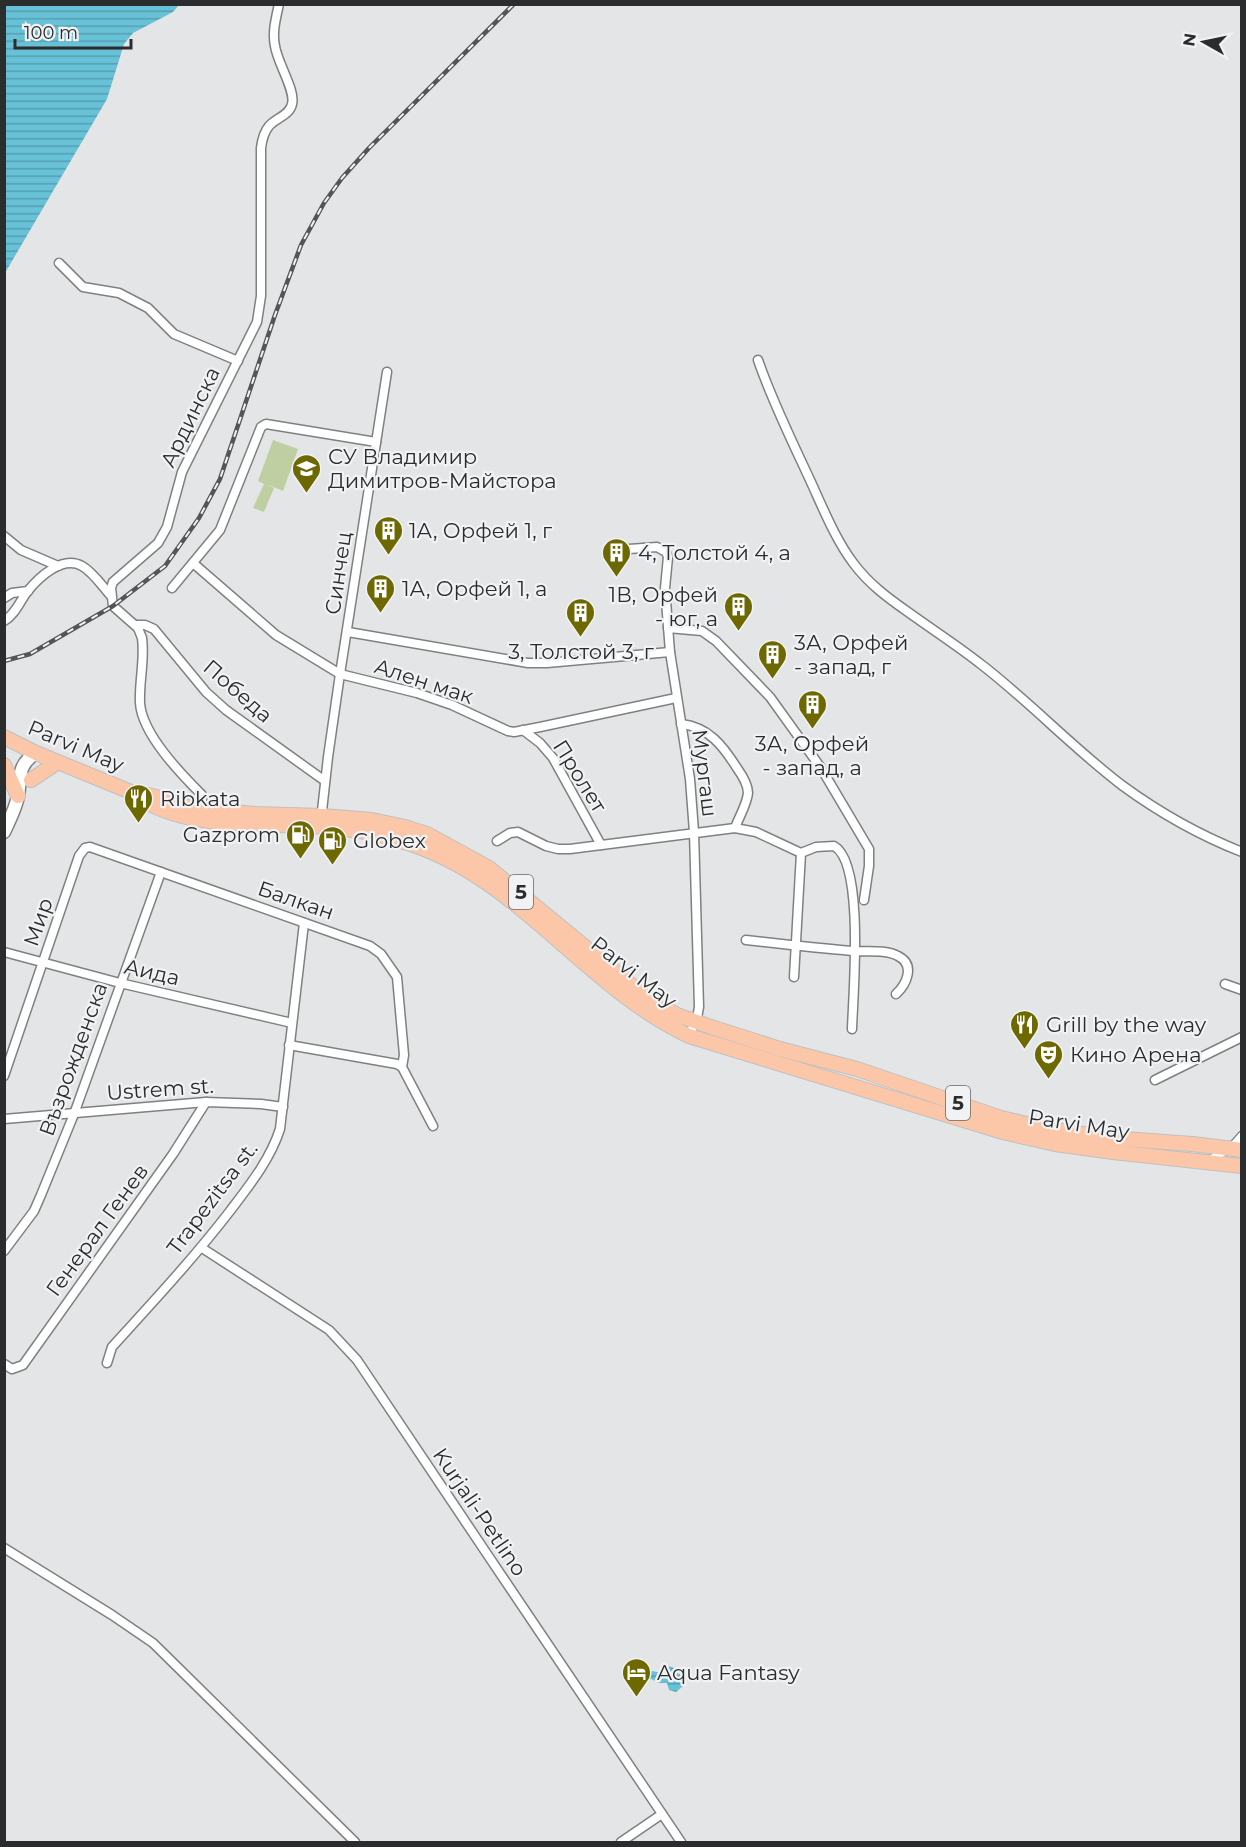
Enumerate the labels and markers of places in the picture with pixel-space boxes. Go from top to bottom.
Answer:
place label: СУ Владимир Димитров-Майстора [328,444,557,493]
school or university icon: СУ Владимир Димитров-Майстора [291,452,323,494]
building icon: 1А, Орфей 1, г [372,514,404,556]
place label: 1А, Орфей 1, г [409,518,552,543]
building icon: 4, Толстой 4, а [601,536,633,578]
place label: 4, Толстой 4, а [638,540,791,565]
building icon: 1А, Орфей 1, а [365,572,397,614]
place label: 1А, Орфей 1, а [402,576,547,601]
place label: 1В, Орфей - юг, а [609,582,718,631]
building icon: 1В, Орфей - юг, а [723,590,755,632]
building icon: 3, Толстой 3, г [565,596,597,638]
place label: 3А, Орфей - запад, г [794,630,908,679]
building icon: 3А, Орфей - запад, г [757,638,789,680]
place label: 3, Толстой 3, г [508,639,654,664]
building icon: 3А, Орфей - запад, а [796,688,828,730]
place label: 3А, Орфей - запад, а [755,731,869,780]
restaurant icon: Ribkata [123,782,155,824]
place label: Ribkata [160,786,240,811]
fuel station icon: Gazprom [285,818,317,860]
place label: Gazprom [183,822,280,847]
fuel station icon: Globex [316,824,348,866]
place label: Globex [353,828,426,853]
restaurant icon: Grill by the way [1009,1008,1041,1050]
place label: Grill by the way [1046,1012,1207,1037]
theatre icon: Кино Арена [1033,1038,1065,1080]
place label: Кино Арена [1070,1042,1201,1067]
hotel icon: Aqua Fantasy [620,1656,652,1698]
place label: Aqua Fantasy [657,1660,800,1685]

